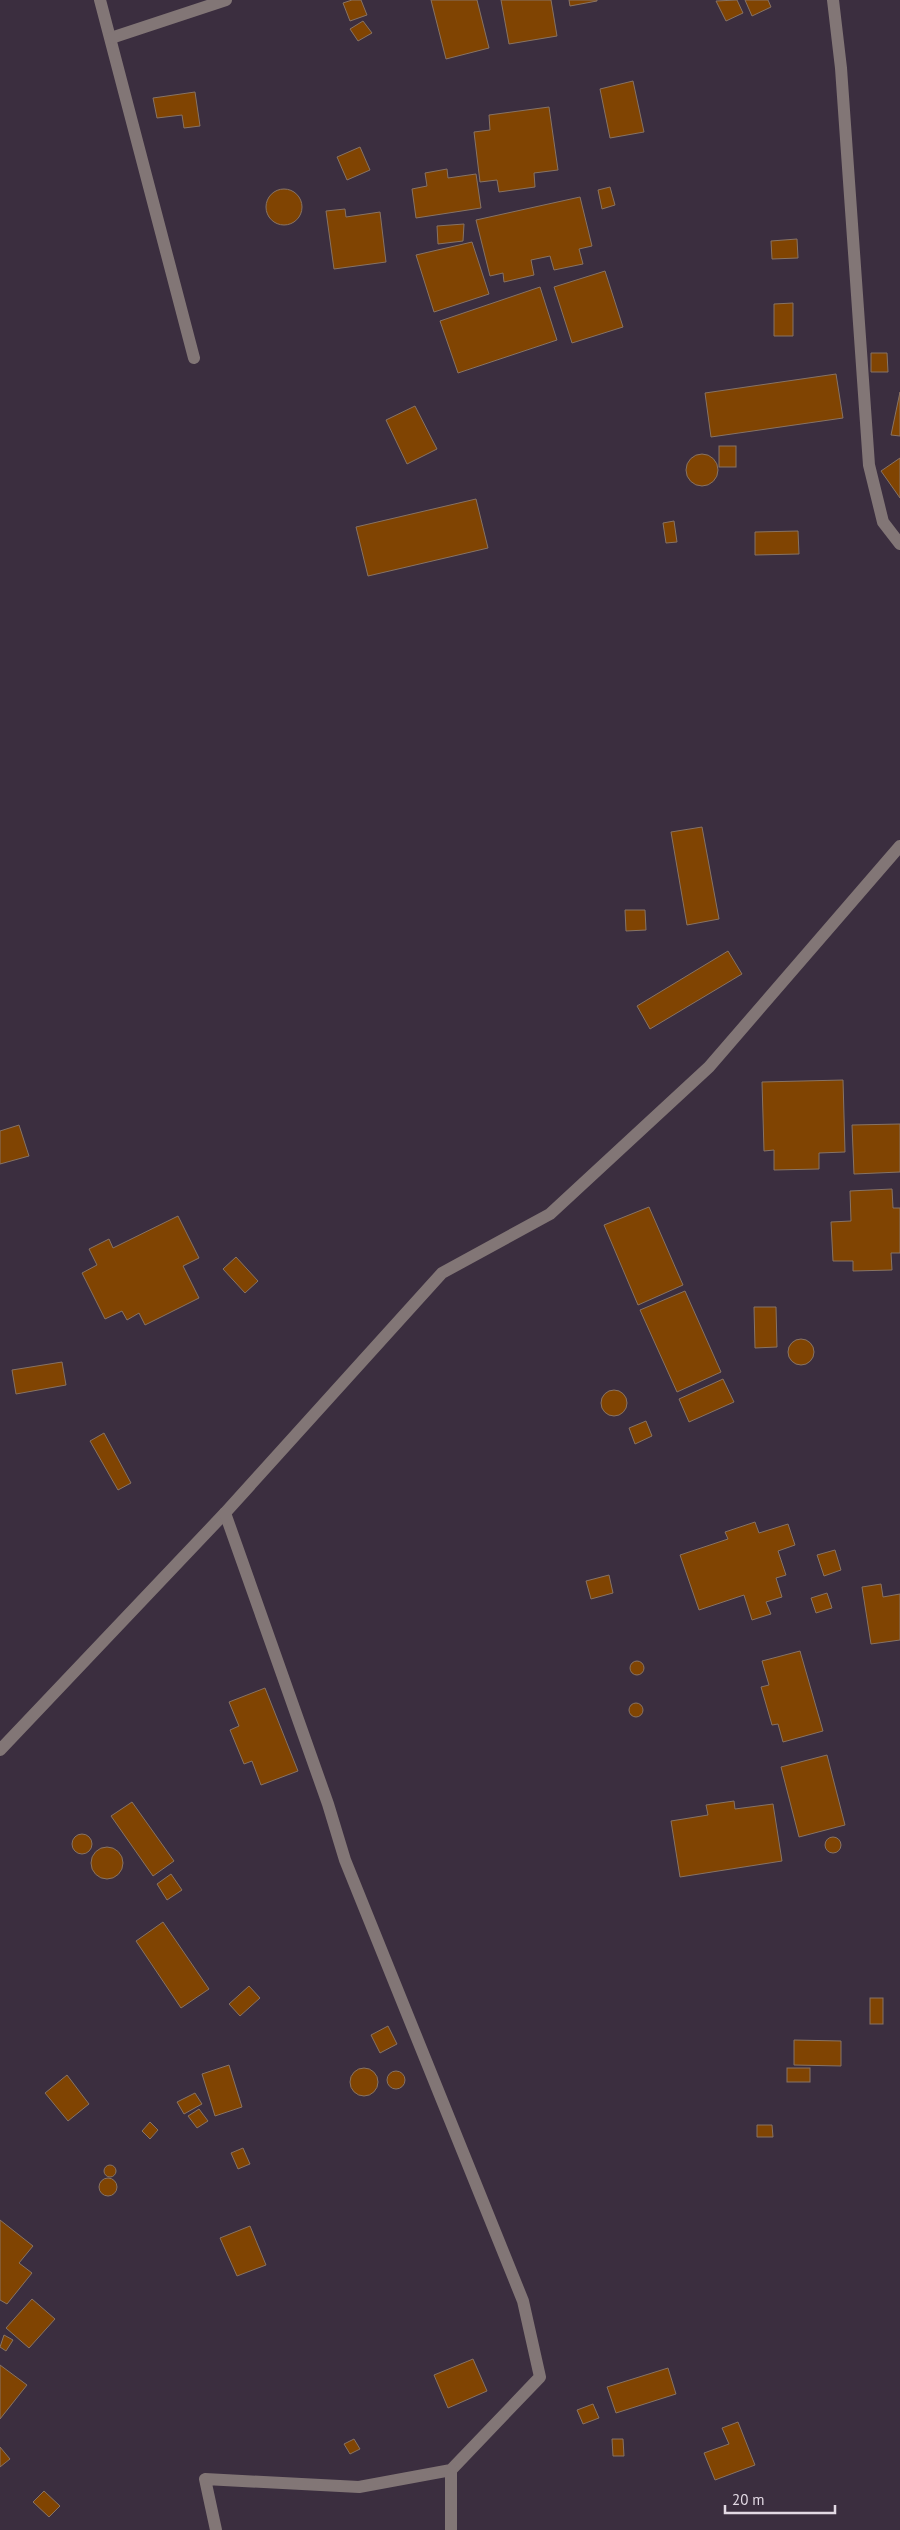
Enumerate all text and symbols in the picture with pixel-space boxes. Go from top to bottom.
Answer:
scale bar [725,2482,835,2514]
text: 20 m [732,2490,765,2509]

